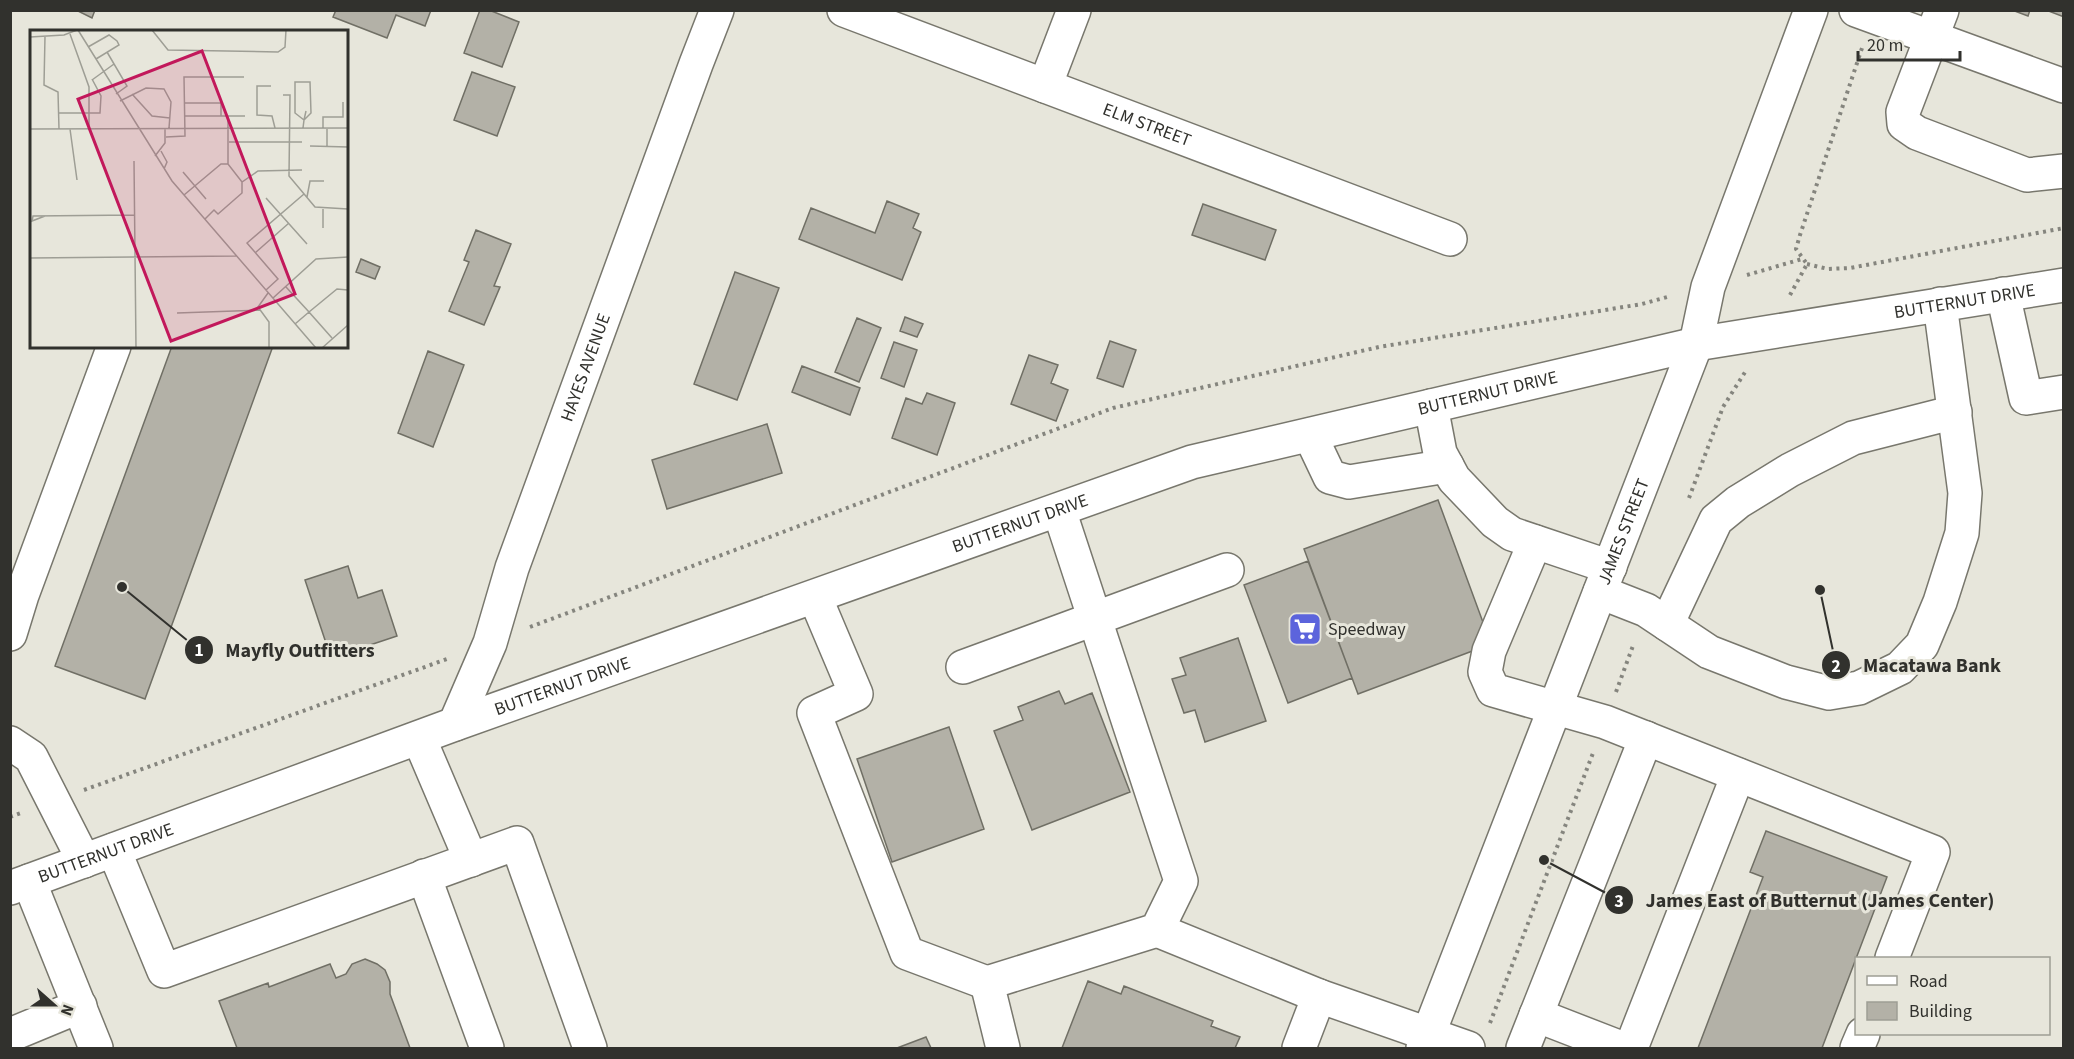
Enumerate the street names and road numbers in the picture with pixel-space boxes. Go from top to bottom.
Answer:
street label: ELM STREET [1099,96,1195,153]
street label: BUTTERNUT DRIVE [1892,277,2037,325]
street label: HAYES AVENUE [554,310,616,425]
street label: BUTTERNUT DRIVE [1415,364,1560,421]
street label: JAMES STREET [1591,474,1655,588]
street label: BUTTERNUT DRIVE [949,487,1091,559]
street label: BUTTERNUT DRIVE [491,650,634,722]
street label: BUTTERNUT DRIVE [34,816,177,889]

